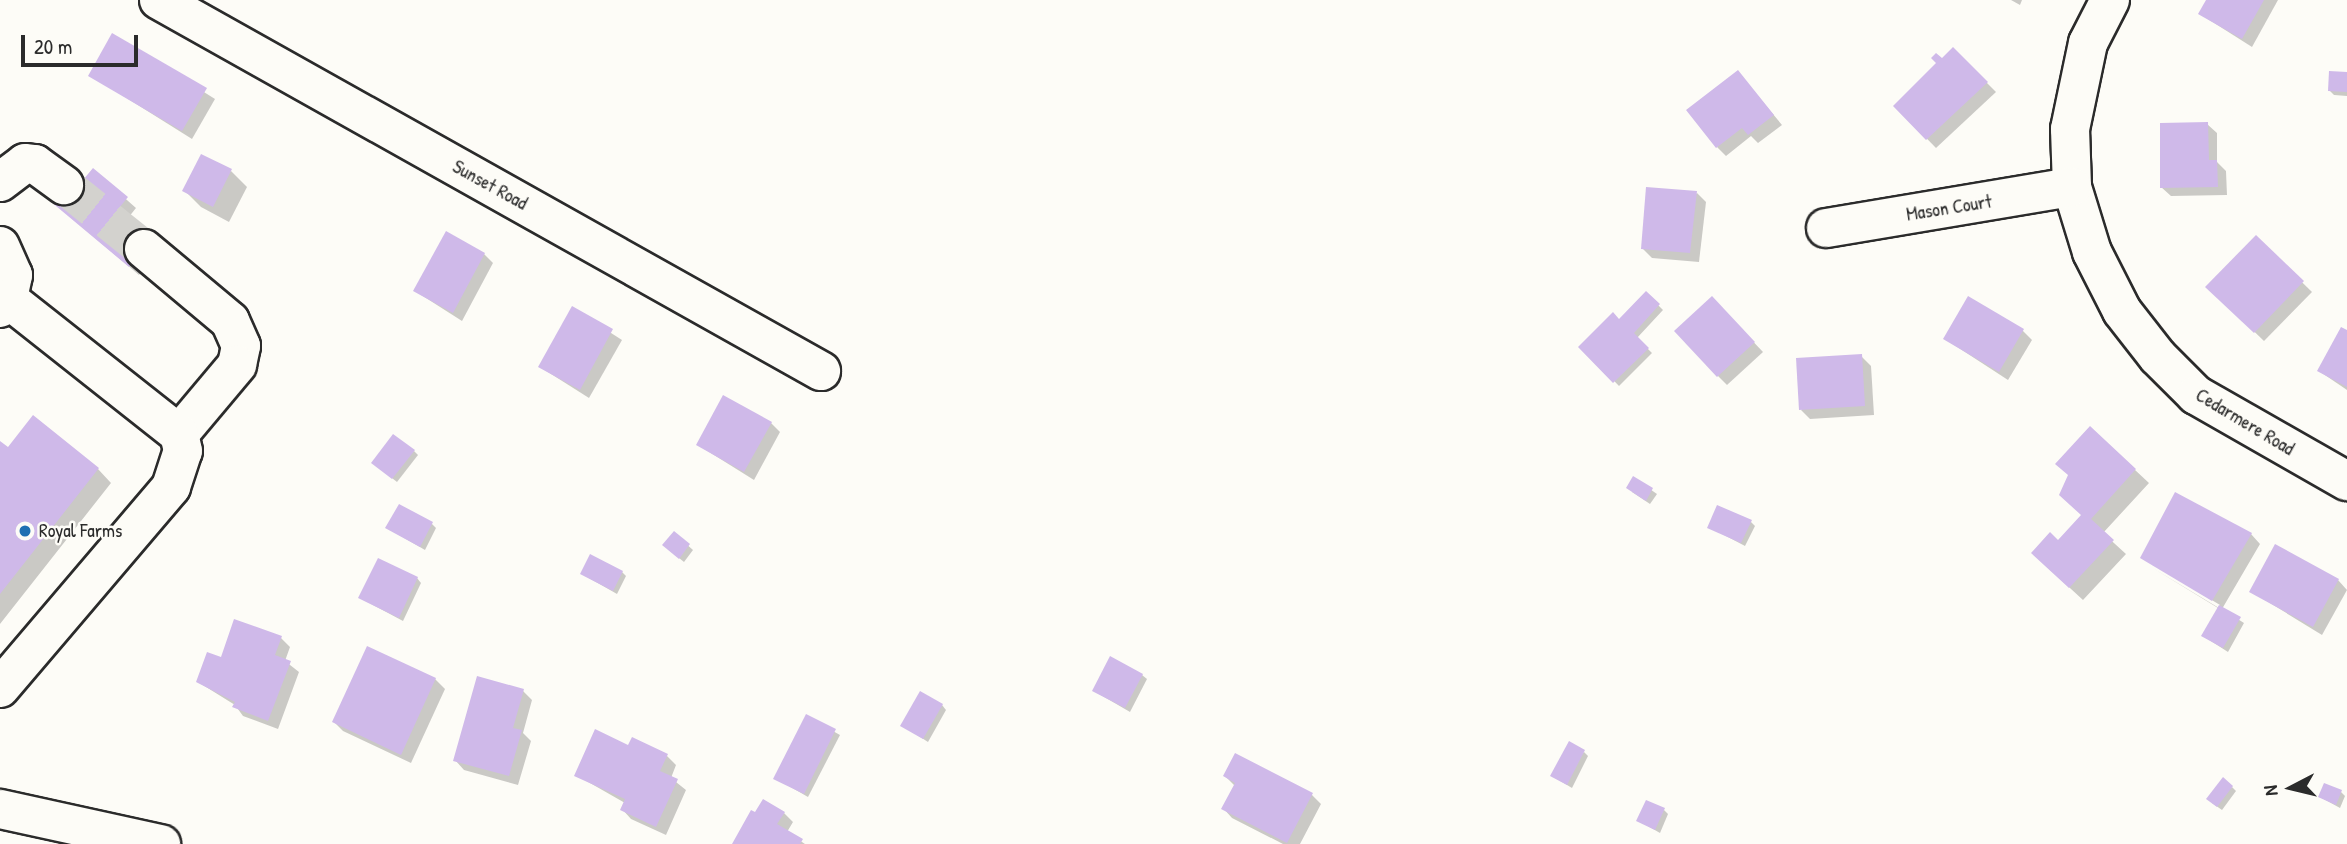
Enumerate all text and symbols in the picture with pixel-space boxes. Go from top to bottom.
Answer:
scale bar [24,21,142,65]
text: 20 m [34,32,72,61]
street label: Sunset Road [449,155,531,215]
street label: Mason Court [1905,190,1993,226]
street label: Cedarmere Road [2192,384,2298,460]
place label: Royal Farms [39,520,122,542]
marker: Royal Farms [17,523,33,539]
north arrow [2256,753,2326,823]
text: N [2257,784,2284,797]

